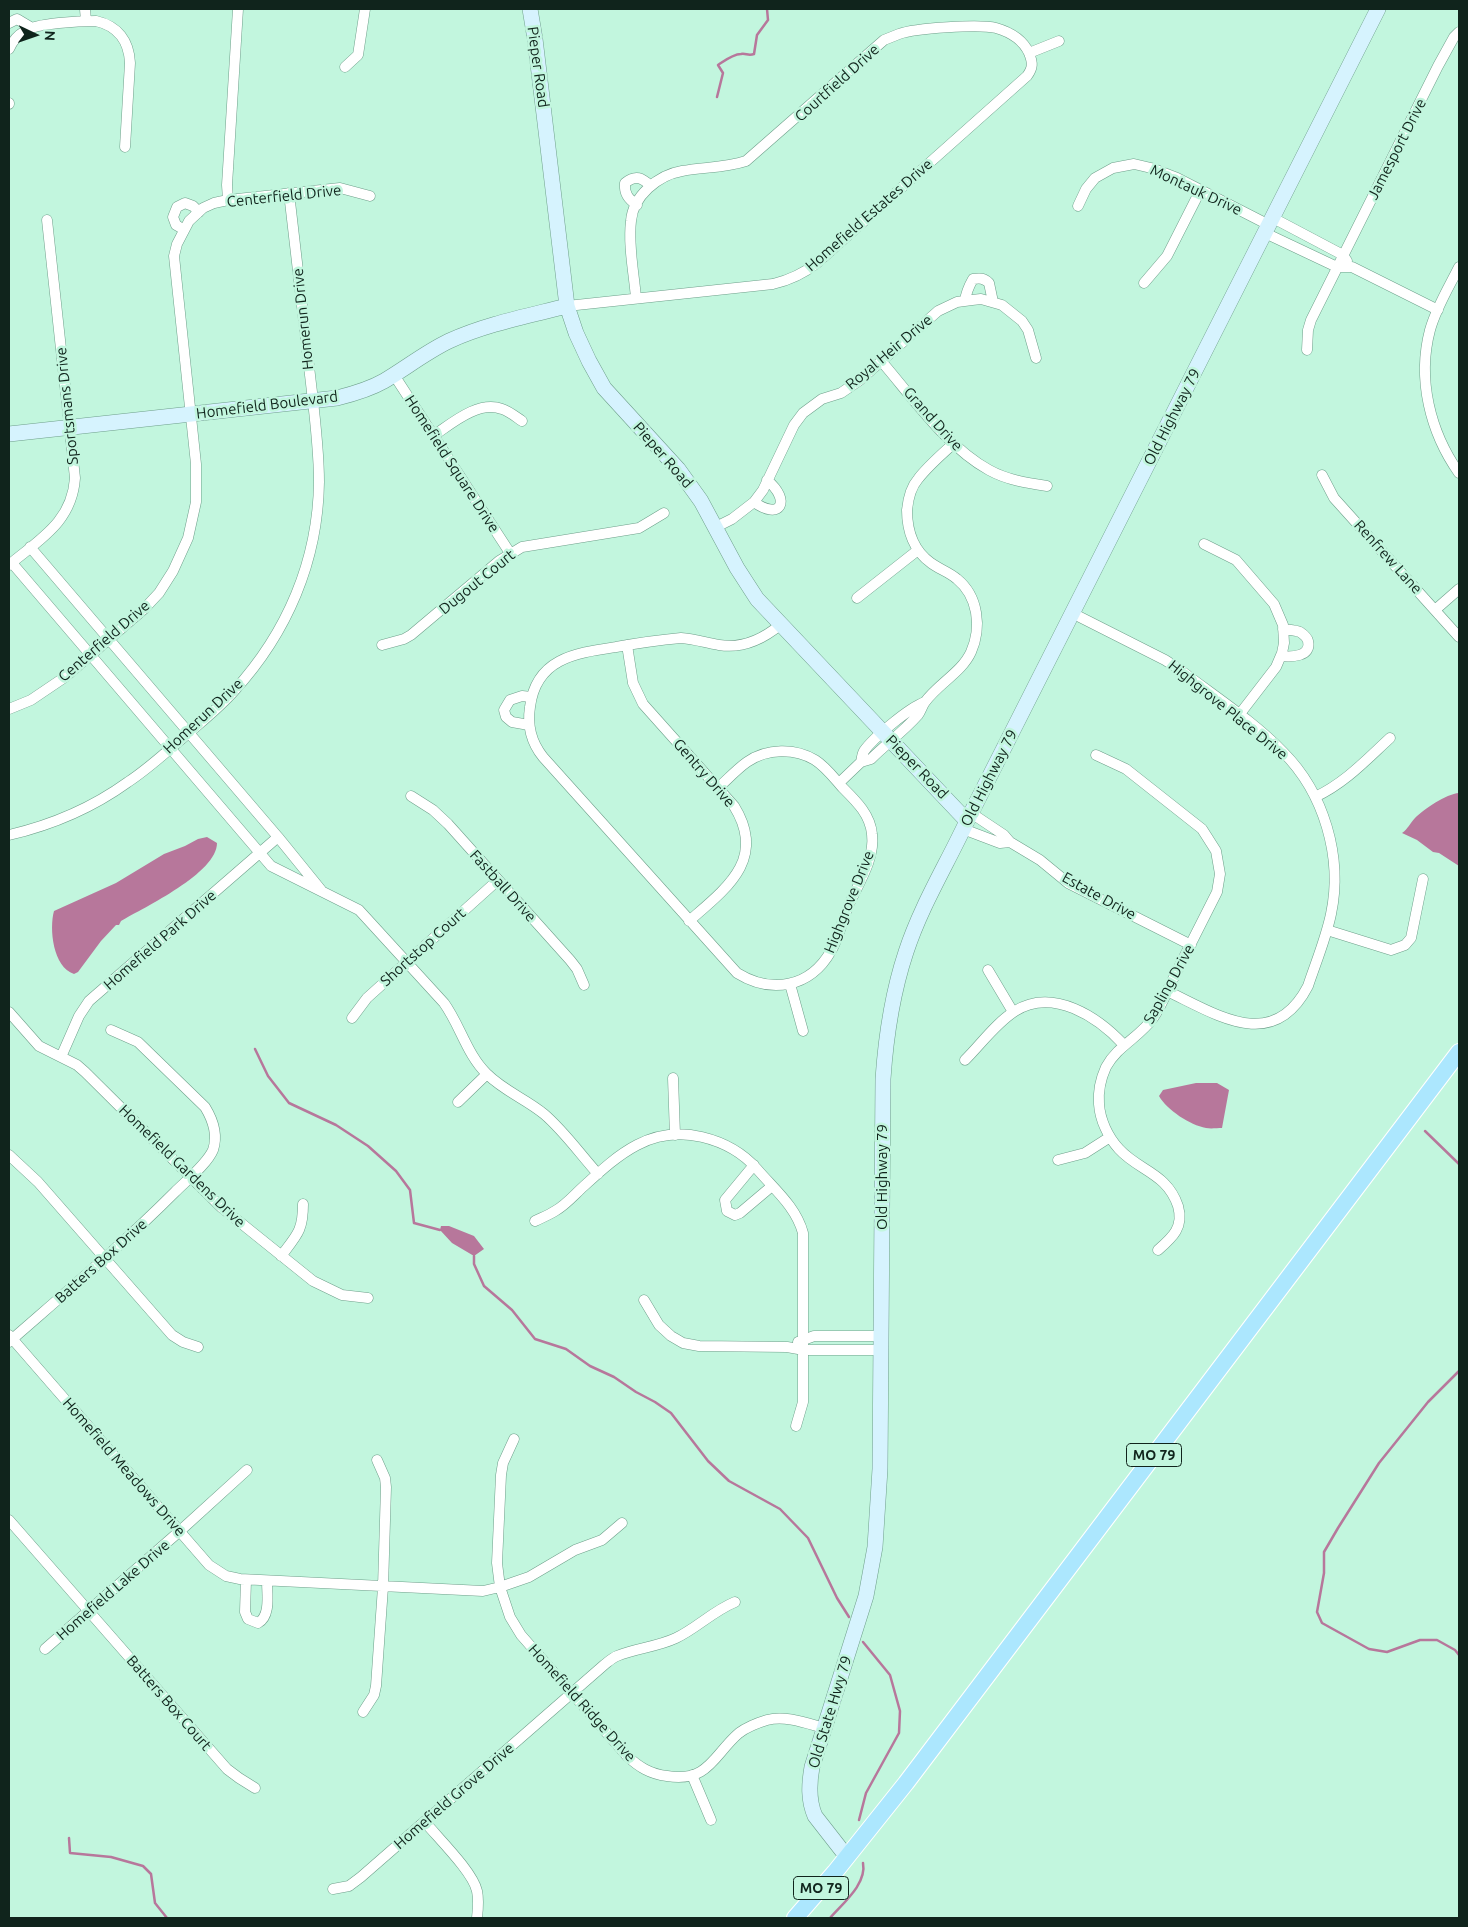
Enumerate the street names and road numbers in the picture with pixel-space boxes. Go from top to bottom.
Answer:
street label: Pieper Road [523,25,553,109]
street label: Courtfield Drive [791,40,883,126]
street label: Jamesport Drive [1364,96,1430,202]
street label: Homefield Estates Drive [802,155,936,275]
street label: Montauk Drive [1147,161,1245,219]
street label: Centerfield Drive [226,181,342,211]
street label: Homerun Drive [289,267,317,371]
street label: Royal Heir Drive [842,311,936,393]
street label: Sportsmans Drive [52,346,82,466]
street label: Old Highway 79 [1140,366,1204,468]
street label: Grand Drive [900,383,966,455]
street label: Homefield Boulevard [195,387,339,423]
street label: Homefield Square Drive [401,392,503,536]
street label: Pieper Road [629,418,697,492]
street label: Renfrew Lane [1350,516,1426,598]
street label: Dugout Court [435,546,519,618]
street label: Centerfield Drive [55,596,153,686]
street label: Highgrove Place Drive [1165,656,1291,764]
street label: Homerun Drive [160,675,246,757]
street label: Old Highway 79 [957,727,1021,829]
street label: Pieper Road [882,731,952,803]
street label: Gentry Drive [669,735,739,811]
street label: Fastball Drive [466,846,540,926]
street label: Highgrove Drive [820,848,878,956]
street label: Estate Drive [1059,868,1139,924]
street label: Homefield Park Drive [100,886,220,994]
street label: Shortstop Court [377,904,469,990]
street label: Sapling Drive [1140,941,1198,1027]
street label: Homefield Gardens Drive [115,1101,249,1231]
street label: Old Highway 79 [873,1124,891,1230]
street label: Batters Box Drive [51,1215,151,1307]
street label: Homefield Meadows Drive [59,1394,189,1540]
road number: MO 79 [1126,1444,1182,1466]
street label: Homefield Lake Drive [53,1536,173,1644]
street label: Homefield Ridge Drive [525,1641,639,1765]
street label: Batters Box Court [123,1652,215,1754]
street label: Old State Hwy 79 [804,1654,856,1770]
street label: Homefield Grove Drive [390,1739,518,1853]
road number: MO 79 [794,1876,848,1900]

